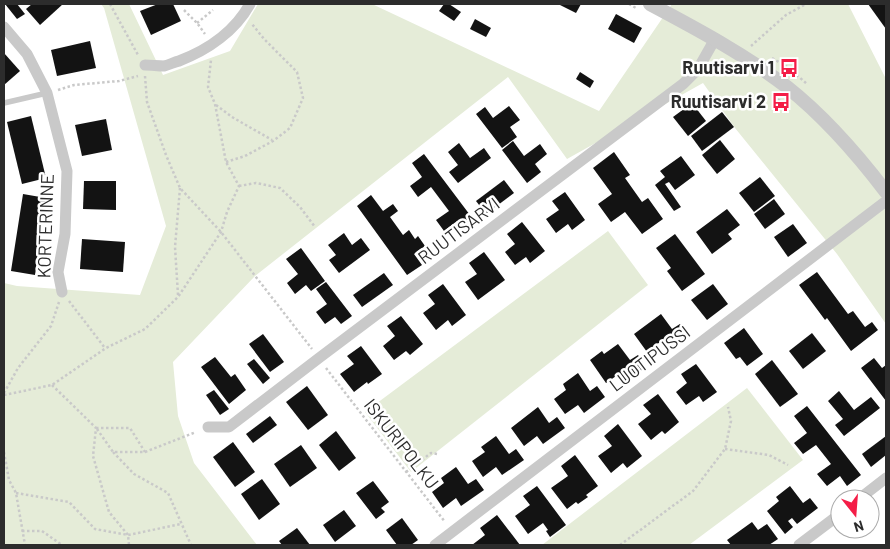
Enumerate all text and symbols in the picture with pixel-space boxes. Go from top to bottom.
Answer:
place label: Ruutisarvi 1 [682,56,774,78]
bus stop icon: Ruutisarvi 1 [778,57,800,79]
place label: Ruutisarvi 2 [671,90,766,112]
bus stop icon: Ruutisarvi 2 [770,91,792,113]
street label: KORTERINNE [32,173,58,279]
street label: RUUTISARVI [413,192,504,268]
street label: LUOTIPUSSI [605,321,694,396]
street label: ISKURIPOLKU [360,394,444,493]
north arrow [830,489,880,539]
text: N [852,517,866,536]

